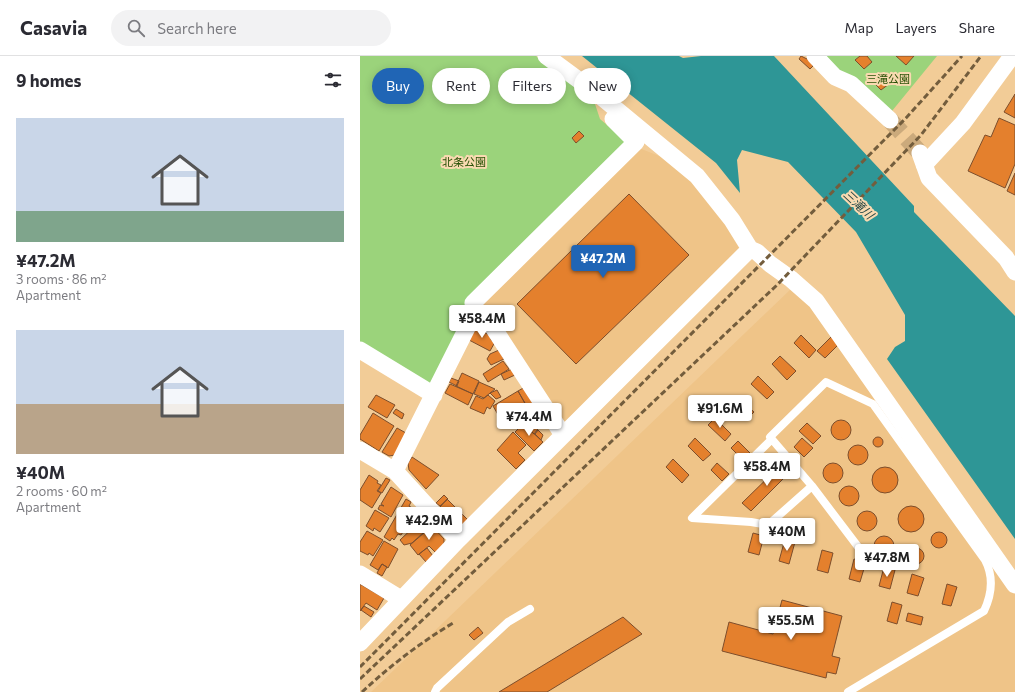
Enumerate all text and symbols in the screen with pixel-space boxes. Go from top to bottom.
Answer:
search box [111,10,391,46]
text: Casavia [20,16,87,39]
icon: search [125,17,147,39]
text: Search here [157,19,237,37]
text: Map [845,19,873,36]
text: Layers [895,19,937,36]
text: Share [959,19,995,36]
chip: Buy [372,68,424,104]
chip: Rent [432,68,490,104]
chip: Filters [498,68,566,104]
chip: New [574,68,631,104]
icon: filters [322,69,344,91]
text: 9 homes [16,70,81,91]
park label: 三滝公園 [866,72,910,85]
icon: home [144,144,216,216]
park label: 北条公園 [442,155,486,168]
water label: 三滝川 [841,187,878,223]
pin: ¥47.2M [570,245,636,279]
text: ¥47.2M [16,250,76,271]
text: ¥47.2M [580,250,626,266]
text: 3 rooms · 86 m² [16,271,107,287]
text: Apartment [16,287,81,303]
pin: ¥58.4M [449,305,515,339]
text: ¥58.4M [458,310,506,326]
icon: home [144,356,216,428]
pin: ¥91.6M [687,395,753,429]
text: ¥91.6M [697,400,743,416]
pin: ¥74.4M [496,403,562,437]
text: ¥74.4M [506,408,552,424]
pin: ¥58.4M [734,453,800,487]
text: ¥58.4M [743,458,791,474]
text: ¥40M [16,462,65,483]
text: 2 rooms · 60 m² [16,483,107,499]
text: Apartment [16,499,81,515]
pin: ¥42.9M [396,507,462,541]
text: ¥42.9M [405,512,453,528]
pin: ¥40M [763,518,811,552]
text: ¥40M [768,523,806,539]
pin: ¥47.8M [854,544,920,578]
text: ¥47.8M [864,549,910,565]
pin: ¥55.5M [758,607,824,641]
text: ¥55.5M [768,612,814,628]

